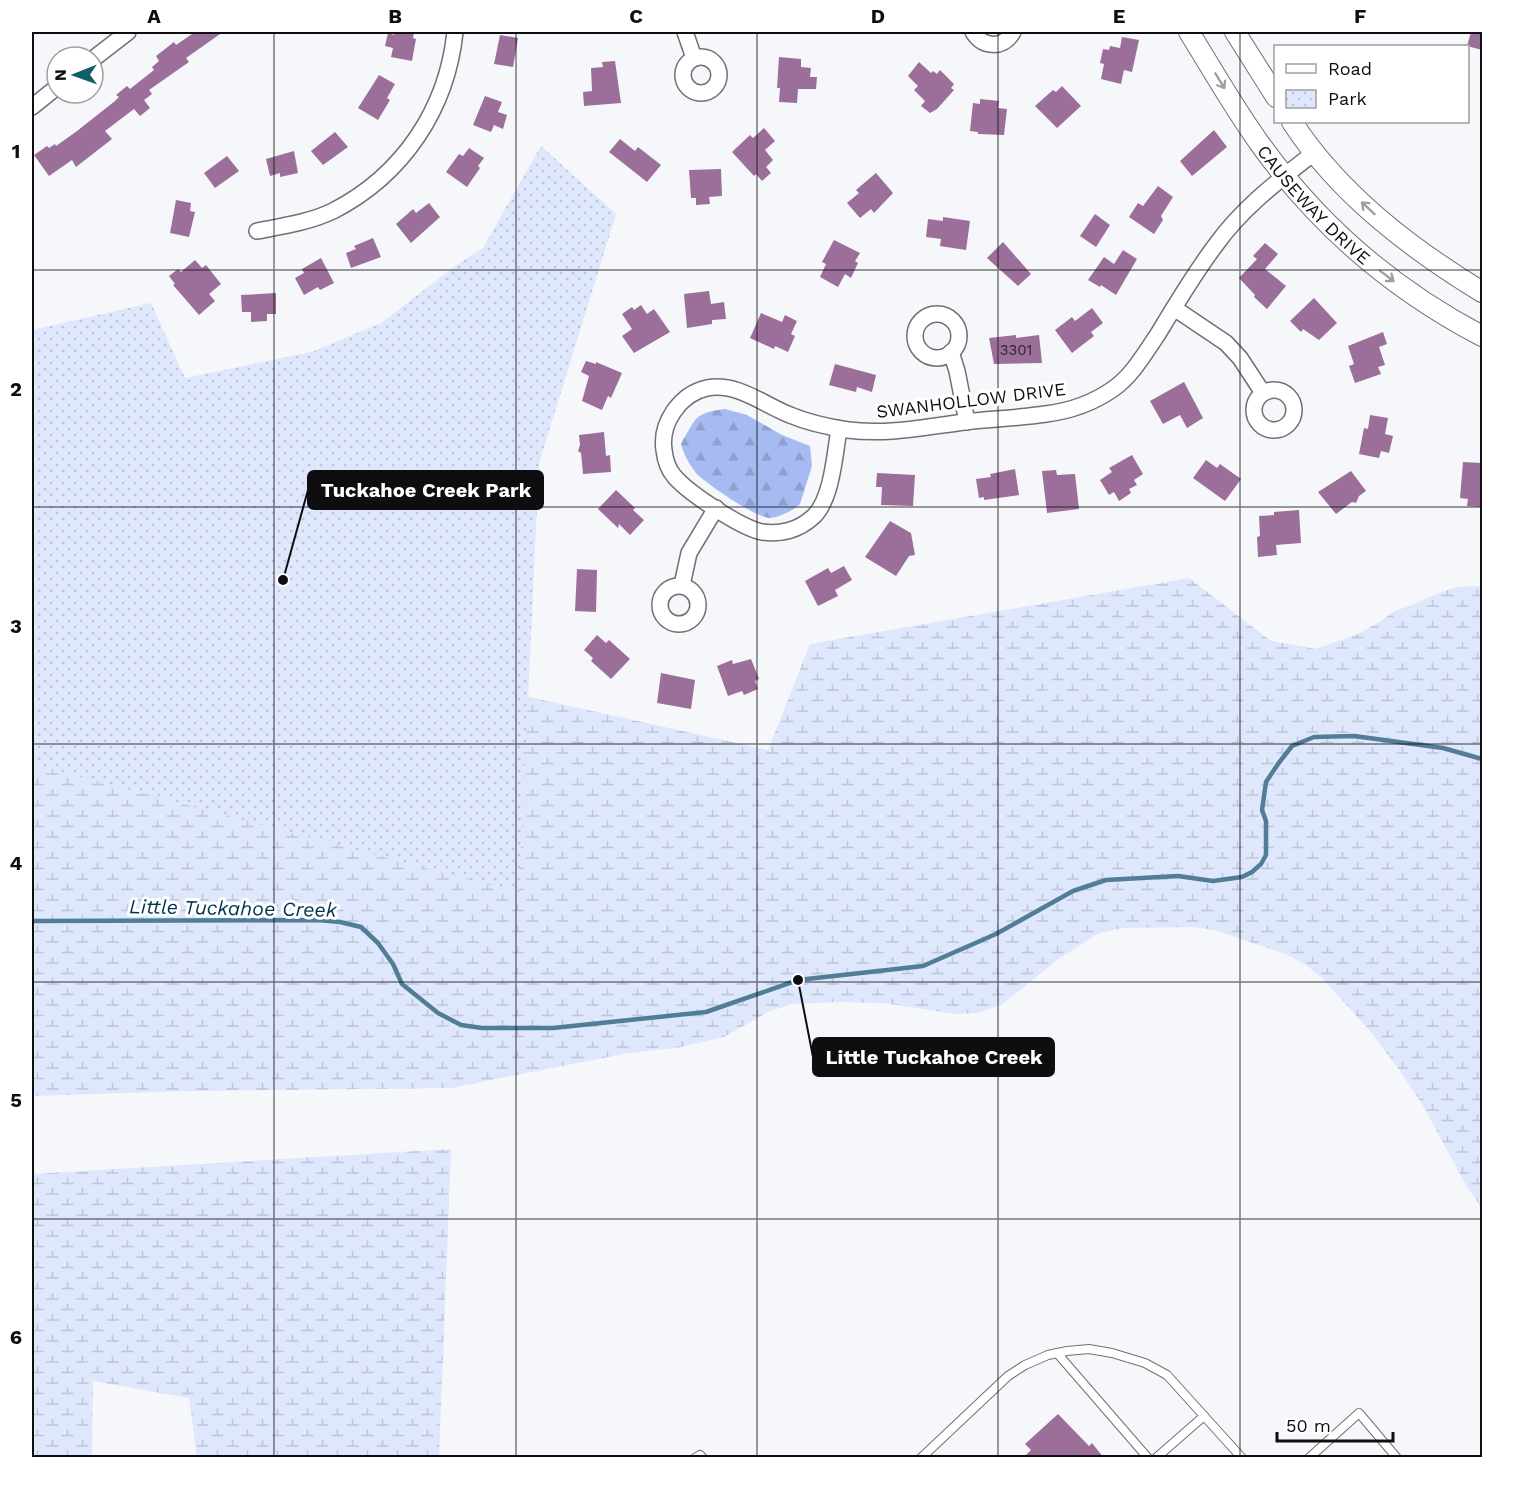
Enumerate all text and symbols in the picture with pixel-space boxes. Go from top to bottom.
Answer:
text: A [147,4,161,28]
text: B [388,4,402,28]
text: C [629,4,643,28]
text: D [871,4,885,28]
text: E [1113,4,1125,28]
text: F [1354,4,1366,28]
north arrow [45,45,105,105]
legend [1274,45,1469,123]
text: Road [1328,58,1372,79]
text: N [51,69,70,81]
one-way arrow [1213,73,1226,90]
text: Park [1328,88,1367,109]
text: 1 [12,139,20,163]
street label: CAUSEWAY DRIVE [1253,140,1375,268]
one-way arrow [1361,201,1376,215]
one-way arrow [1378,269,1394,282]
house number: 3301 [1000,341,1032,359]
text: 2 [10,377,22,401]
street label: SWANHOLLOW DRIVE [875,378,1067,422]
callout: Tuckahoe Creek Park [308,471,543,509]
text: Tuckahoe Creek Park [321,478,532,502]
text: 3 [10,614,22,638]
text: 4 [10,851,23,875]
water label: Little Tuckahoe Creek [129,894,338,922]
callout: Little Tuckahoe Creek [813,1038,1054,1076]
text: Little Tuckahoe Creek [826,1045,1043,1069]
text: 5 [10,1088,22,1112]
text: 6 [10,1325,22,1349]
scale bar [1277,1405,1392,1443]
text: 50 m [1286,1415,1331,1436]

